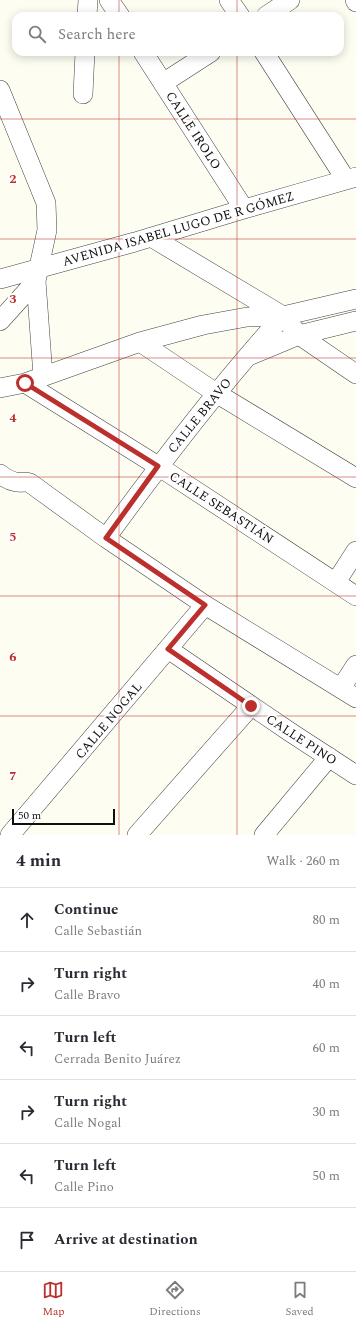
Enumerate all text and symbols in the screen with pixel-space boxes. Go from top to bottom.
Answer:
search box [12,12,344,56]
icon: search [26,23,48,45]
text: Search here [58,23,136,46]
street label: CALLE IROLO [160,87,226,174]
text: 2 [9,169,17,189]
street label: AVENIDA ISABEL LUGO DE R GÓMEZ [60,186,297,272]
text: 3 [9,289,17,309]
street label: CALLE BRAVO [163,373,237,458]
route start [16,374,34,392]
text: 4 [9,408,17,428]
street label: CALLE SEBASTIÁN [165,466,278,549]
text: 5 [9,527,17,547]
text: 6 [9,647,17,667]
street label: CALLE NOGAL [70,678,147,764]
route end [242,697,260,715]
street label: CALLE PINO [262,709,341,770]
text: 7 [9,766,17,786]
scale bar [12,807,115,826]
text: 50 m [18,807,41,824]
text: 4 min [16,848,61,874]
text: Walk · 260 m [266,851,340,871]
text: Continue [54,898,119,921]
icon: ahead [16,909,38,931]
text: 80 m [313,910,340,930]
text: Calle Sebastián [54,921,142,941]
text: Turn right [54,962,127,985]
icon: right [16,973,38,995]
text: 40 m [313,974,340,994]
text: Calle Bravo [54,985,120,1005]
text: Turn left [54,1026,116,1049]
icon: left [16,1037,38,1059]
text: 60 m [313,1038,340,1058]
text: Cerrada Benito Juárez [54,1049,181,1069]
text: Turn right [54,1090,127,1113]
icon: right [16,1101,38,1123]
text: 30 m [313,1102,340,1122]
text: Calle Nogal [54,1113,121,1133]
text: Turn left [54,1154,116,1177]
icon: left [16,1165,38,1187]
text: 50 m [313,1166,340,1186]
text: Calle Pino [54,1177,114,1197]
text: Arrive at destination [54,1228,198,1251]
icon: arrive [16,1229,38,1251]
tab: Map [42,1279,65,1320]
tab: Directions [149,1279,201,1320]
tab: Saved [285,1279,314,1320]

